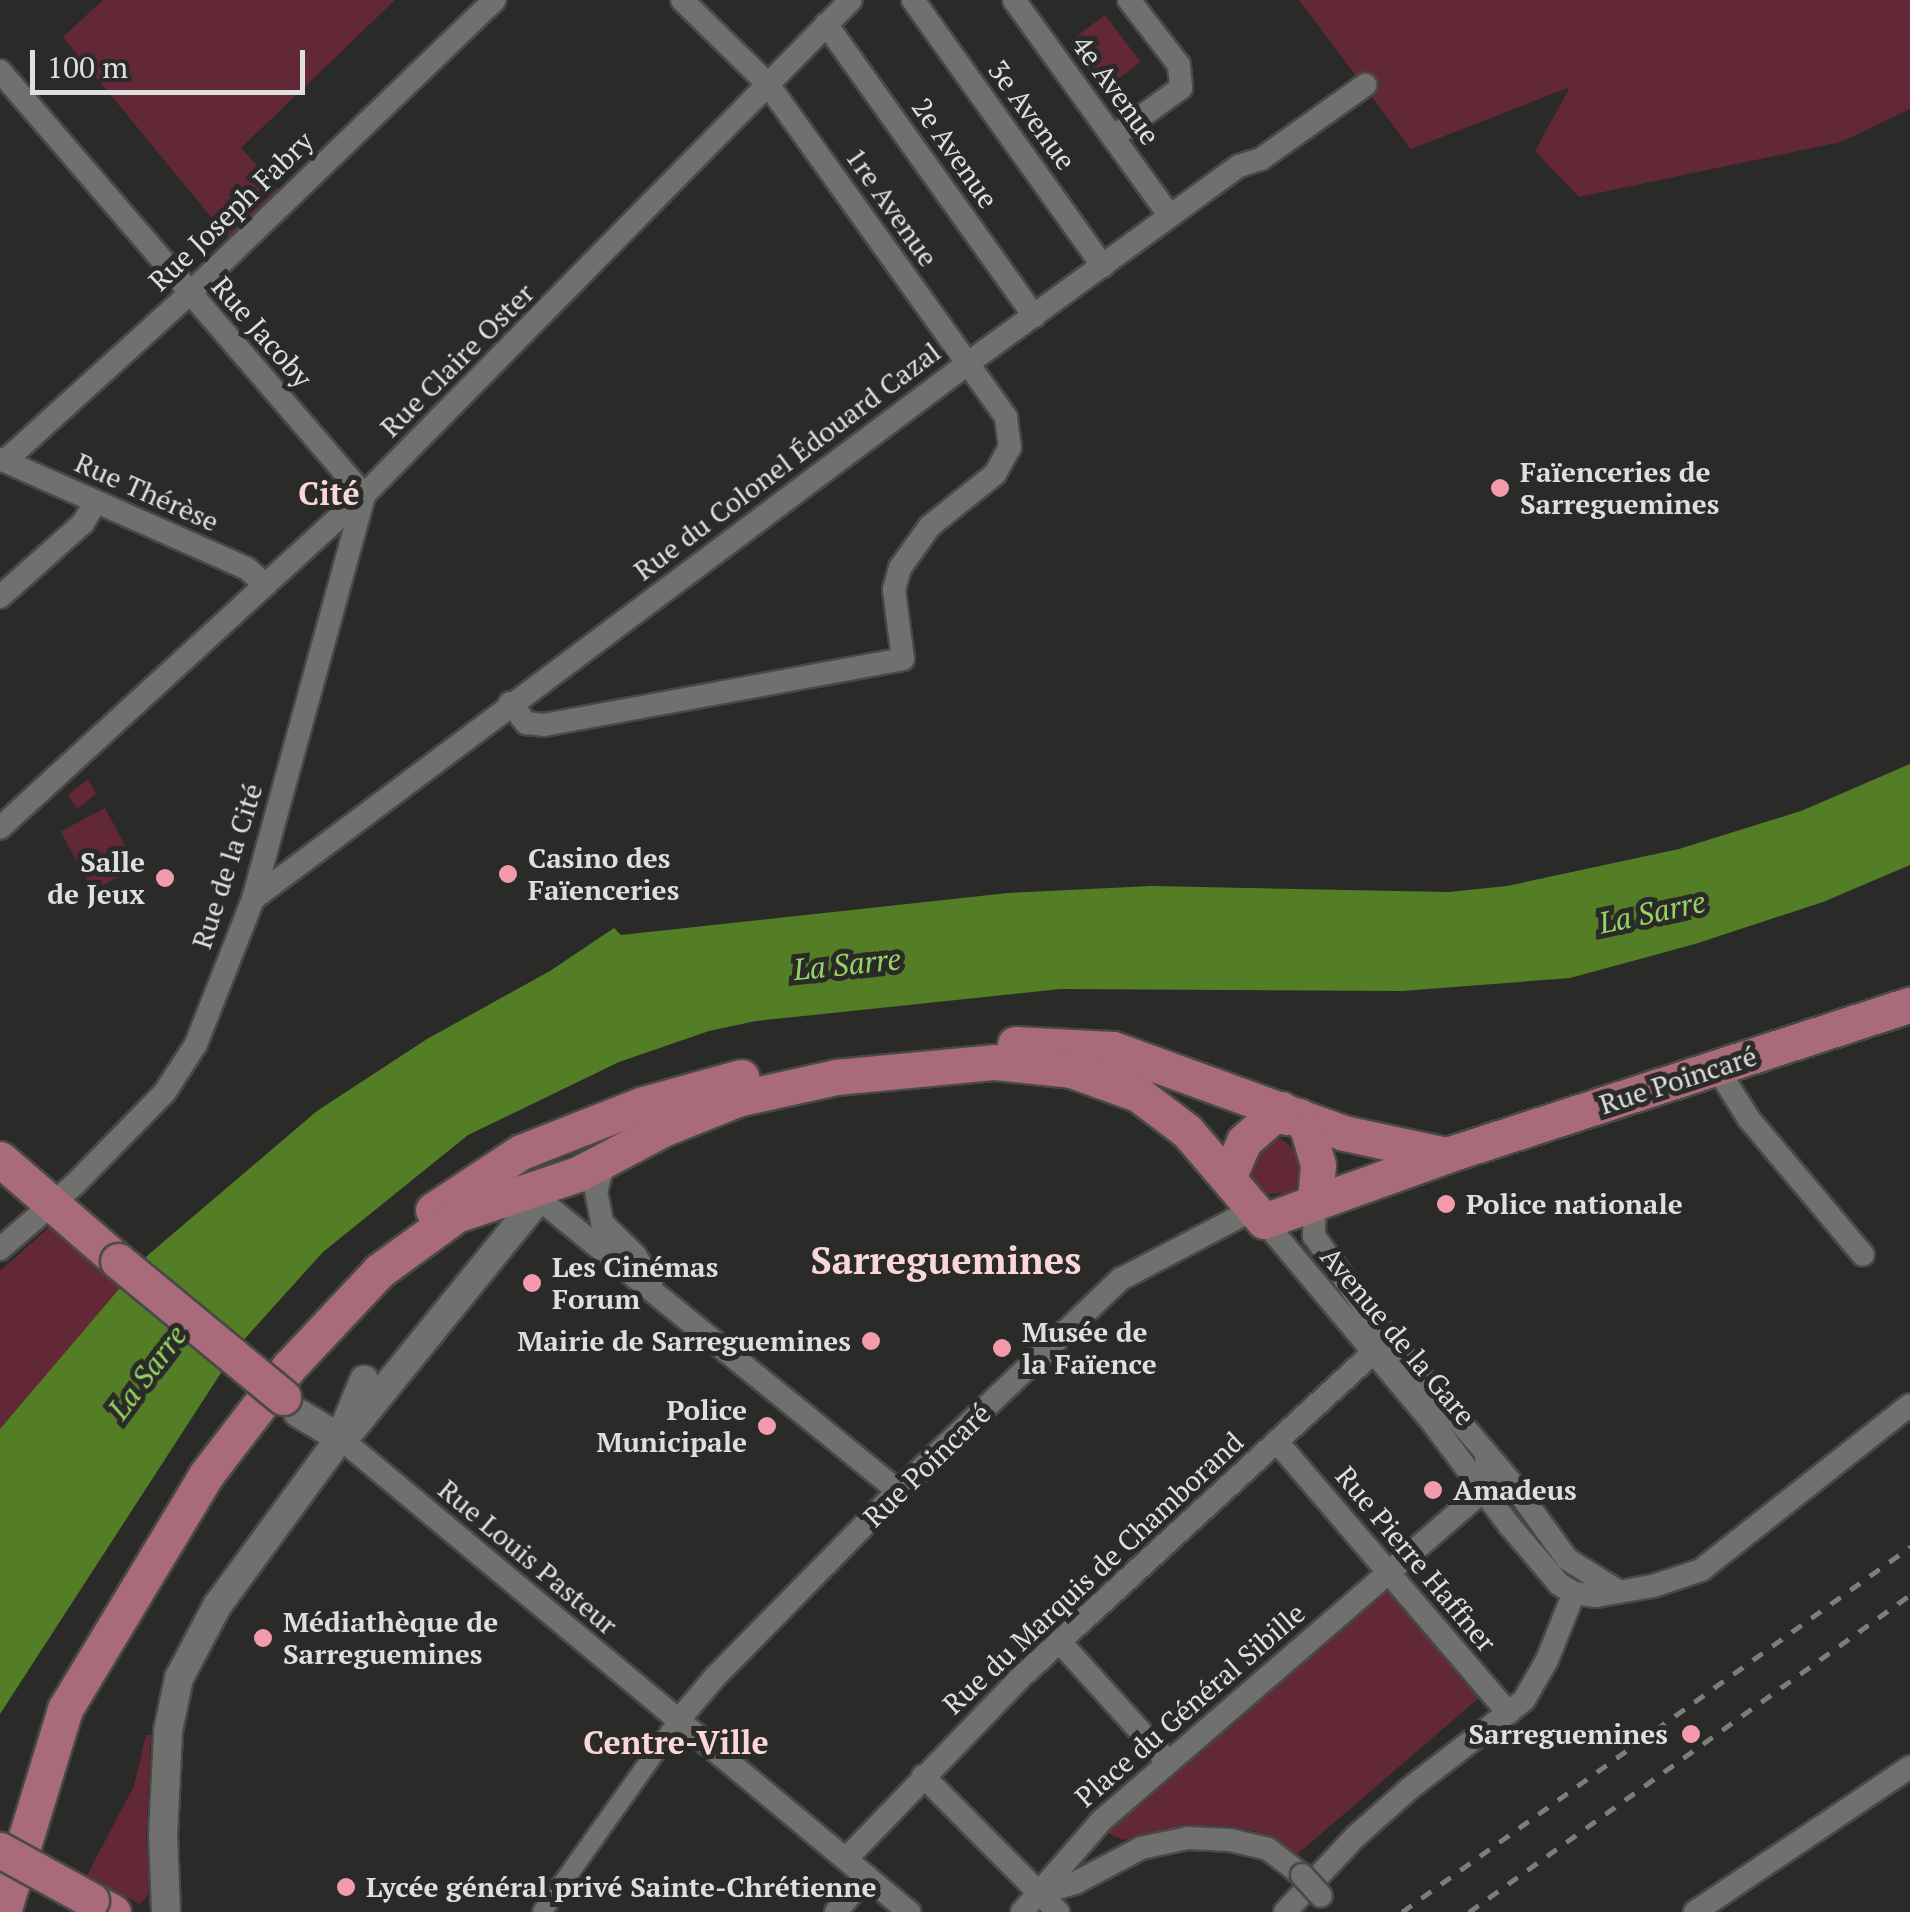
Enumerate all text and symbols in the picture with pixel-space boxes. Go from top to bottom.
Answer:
street label: 4e Avenue [1065,29,1167,151]
scale bar [35,30,310,92]
text: 100 m [47,47,128,87]
street label: 3e Avenue [981,54,1083,176]
street label: 2e Avenue [905,91,1005,215]
street label: Rue Joseph Fabry [142,124,320,298]
street label: 1re Avenue [839,141,945,273]
street label: Rue Jacoby [205,270,319,394]
street label: Rue Claire Oster [373,276,541,444]
street label: Rue du Colonel Édouard Cazal [627,335,947,587]
street label: Rue Thérèse [70,445,224,539]
place label: Faïenceries de Sarreguemines [1520,455,1720,521]
district label: Cité [298,474,360,512]
marker: Faïenceries de Sarreguemines [1489,477,1511,499]
street label: Rue de la Cité [185,779,269,953]
place label: Casino des Faïenceries [528,841,679,907]
place label: Salle de Jeux [47,845,145,911]
marker: Casino des Faïenceries [497,863,519,885]
marker: Salle de Jeux [154,867,176,889]
water label: La Sarre [1595,883,1709,941]
water label: La Sarre [791,940,903,988]
street label: Rue Poincaré [1595,1039,1761,1121]
place label: Police nationale [1466,1187,1683,1221]
marker: Police nationale [1435,1193,1457,1215]
district label: Sarreguemines [811,1238,1081,1284]
street label: Avenue de la Gare [1314,1240,1482,1432]
place label: Les Cinémas Forum [552,1250,718,1316]
marker: Les Cinémas Forum [521,1272,543,1294]
place label: Musée de la Faïence [1022,1315,1157,1381]
water label: La Sarre [100,1318,194,1426]
place label: Mairie de Sarreguemines [517,1324,851,1358]
marker: Mairie de Sarreguemines [860,1330,882,1352]
marker: Musée de la Faïence [991,1337,1013,1359]
place label: Police Municipale [596,1393,747,1459]
street label: Rue Poincaré [857,1396,997,1534]
marker: Police Municipale [756,1415,778,1437]
street label: Rue du Marquis de Chamborand [936,1425,1250,1721]
street label: Rue Pierre Haffner [1329,1460,1503,1658]
street label: Rue Louis Pasteur [432,1472,624,1642]
place label: Amadeus [1453,1473,1577,1507]
marker: Amadeus [1422,1479,1444,1501]
street label: Place du Général Sibille [1068,1596,1312,1814]
place label: Médiathèque de Sarreguemines [283,1605,498,1671]
marker: Médiathèque de Sarreguemines [252,1627,274,1649]
place label: Sarreguemines [1468,1717,1668,1751]
marker: Sarreguemines [1678,1721,1704,1747]
district label: Centre-Ville [583,1723,769,1761]
place label: Lycée général privé Sainte-Chrétienne [366,1870,876,1904]
marker: Lycée général privé Sainte-Chrétienne [335,1876,357,1898]

